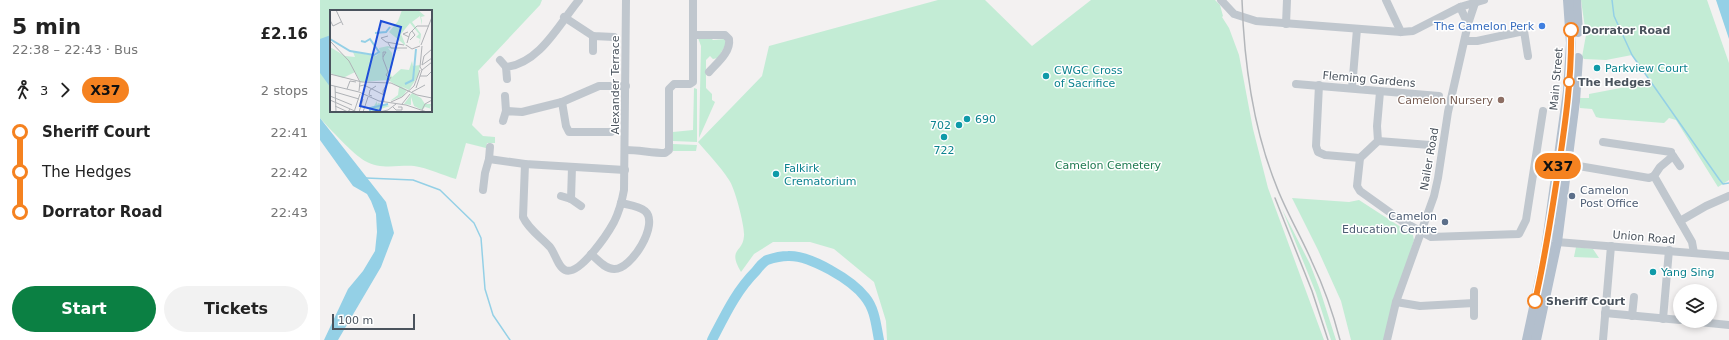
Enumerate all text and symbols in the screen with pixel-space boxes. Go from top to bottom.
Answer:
inset map [330,10,432,112]
text: 5 min [12,14,81,39]
place label: The Camelon Perk [1433,20,1535,33]
marker: The Camelon Perk [1537,21,1547,31]
marker: Dorrator Road [1563,22,1579,38]
place label: Dorrator Road [1582,24,1670,37]
text: £2.16 [261,25,308,43]
street label: Alexander Terrace [609,35,622,135]
text: 22:38 – 22:43 · Bus [12,42,138,57]
street label: Main Street [1547,46,1566,111]
place label: Parkview Court [1605,62,1689,75]
marker: Parkview Court [1592,63,1602,73]
place label: CWGC Cross of Sacrifice [1054,64,1123,90]
street label: Fleming Gardens [1322,69,1416,90]
marker: CWGC Cross of Sacrifice [1041,71,1051,81]
marker: The Hedges [1563,76,1575,88]
place label: The Hedges [1578,76,1651,89]
icon: walk [12,79,34,101]
icon: forward [54,79,76,101]
text: X37 [90,82,121,98]
text: 3 [40,83,48,98]
text: 2 stops [261,83,308,98]
place label: Camelon Nursery [1398,94,1493,107]
marker: Camelon Nursery [1496,95,1506,105]
place label: 690 [975,113,996,126]
marker: 690 [962,114,972,124]
place label: 702 [930,119,951,132]
marker: 702 [954,120,964,130]
text: Sheriff Court [42,123,150,141]
text: 22:41 [271,125,308,140]
street label: Nailer Road [1418,127,1441,191]
marker: 722 [939,132,949,142]
place label: 722 [934,144,955,157]
line badge: X37 [1535,153,1581,179]
text: X37 [1543,158,1573,174]
park label: Camelon Cemetery [1055,159,1162,172]
place label: Falkirk Crematorium [784,162,857,188]
text: The Hedges [42,163,131,181]
text: 22:42 [271,165,308,180]
marker: Falkirk Crematorium [771,169,781,179]
place label: Camelon Post Office [1580,184,1639,210]
marker: Camelon Post Office [1567,191,1577,201]
text: Dorrator Road [42,203,162,221]
text: 22:43 [271,205,308,220]
place label: Camelon Education Centre [1342,210,1437,236]
marker: Camelon Education Centre [1440,217,1450,227]
street label: Union Road [1612,228,1676,247]
place label: Yang Sing [1660,266,1714,279]
marker: Yang Sing [1648,267,1658,277]
map controls [1673,284,1717,328]
button: layers [1673,284,1717,328]
button: Start [12,286,156,332]
button: Tickets [164,286,308,332]
marker: Sheriff Court [1527,293,1543,309]
place label: Sheriff Court [1546,295,1625,308]
scale bar [332,312,415,331]
text: 100 m [338,314,373,327]

